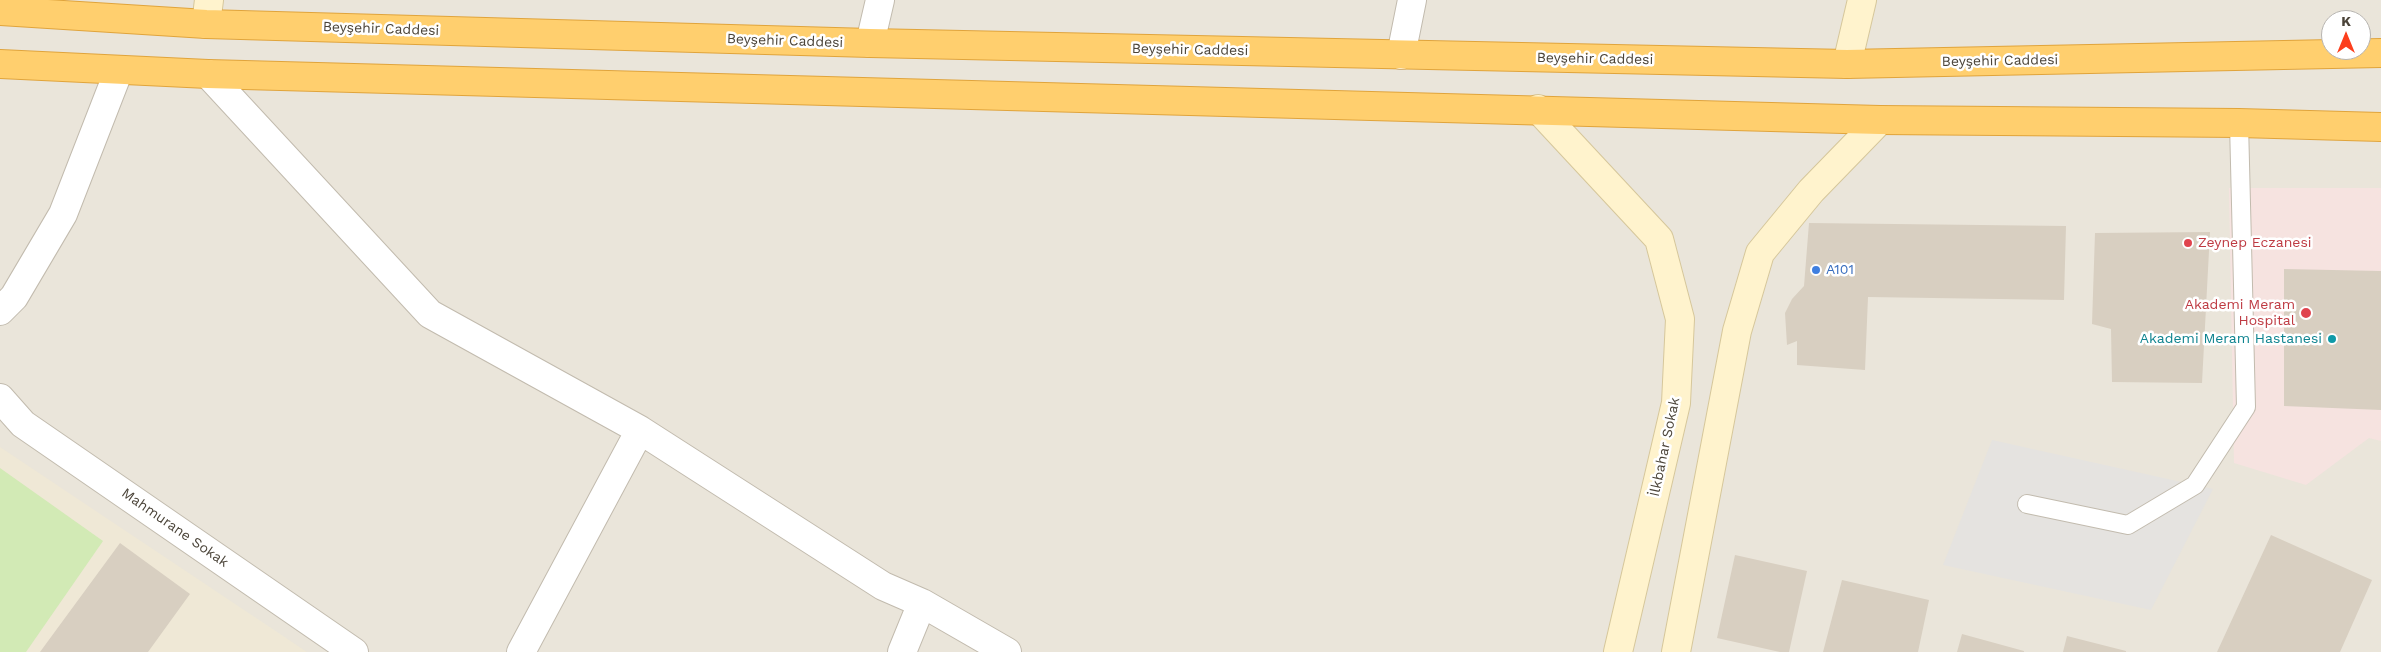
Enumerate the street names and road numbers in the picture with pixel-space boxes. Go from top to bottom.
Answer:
street label: Beyşehir Caddesi [322,19,440,39]
street label: Beyşehir Caddesi [726,31,844,51]
street label: Beyşehir Caddesi [1132,41,1248,59]
street label: Beyşehir Caddesi [1537,50,1653,68]
street label: Beyşehir Caddesi [1942,52,2058,70]
street label: İlkbahar Sokak [1646,396,1684,498]
street label: Mahmurane Sokak [118,485,232,571]

